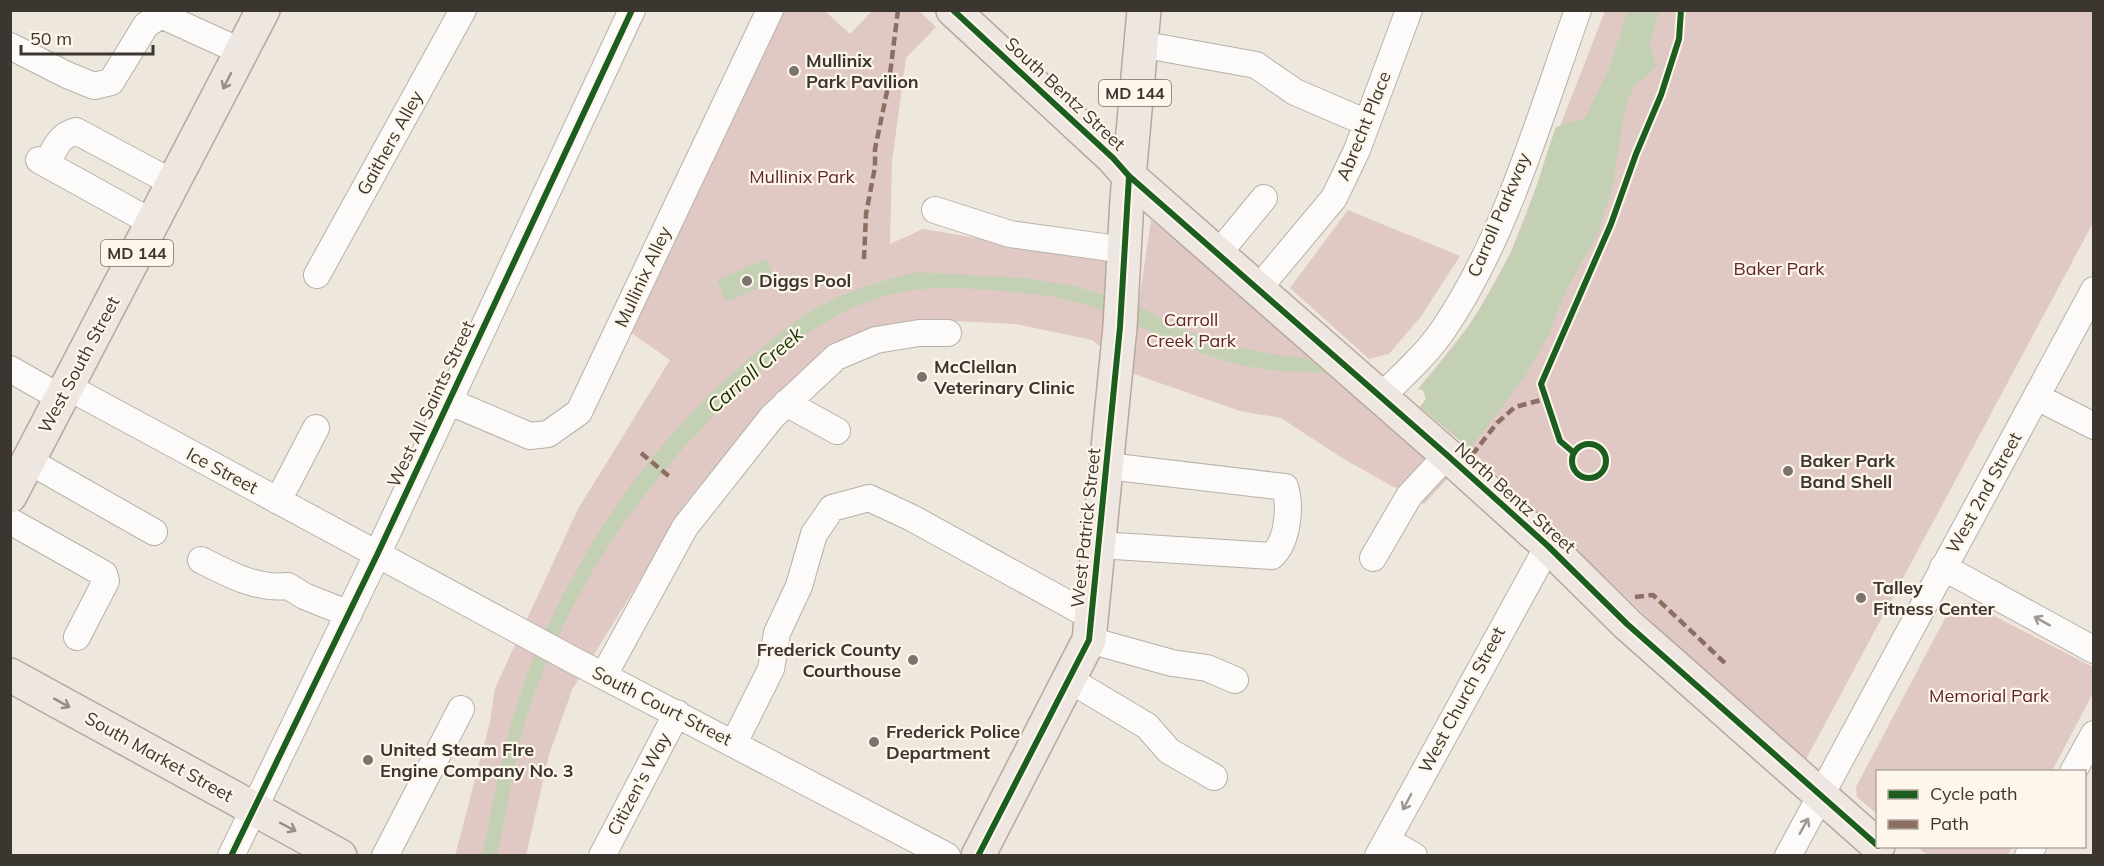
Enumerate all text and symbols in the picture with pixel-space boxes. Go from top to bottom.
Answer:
scale bar [21,18,153,56]
text: 50 m [30,27,72,50]
street label: South Bentz Street [1000,32,1130,155]
place label: Mullinix Park Pavilion [806,49,919,93]
marker: Mullinix Park Pavilion [787,64,801,78]
street label: Abrecht Place [1331,68,1396,184]
one-way arrow [220,72,232,90]
road number: MD 144 [1099,80,1171,106]
street label: Gaithers Alley [351,86,428,199]
street label: Carroll Parkway [1462,149,1535,280]
park label: Mullinix Park [749,165,856,188]
street label: Mullinix Alley [609,222,676,331]
road number: MD 144 [101,240,173,266]
park label: Baker Park [1734,257,1825,280]
place label: Diggs Pool [759,269,851,292]
marker: Diggs Pool [740,274,754,288]
street label: West South Street [33,292,124,437]
park label: Carroll Creek Park [1146,308,1237,352]
street label: West All Saints Street [382,317,479,491]
water label: Carroll Creek [702,321,808,418]
place label: McClellan Veterinary Clinic [933,355,1075,399]
marker: McClellan Veterinary Clinic [915,370,929,384]
street label: West 2nd Street [1941,428,2026,557]
street label: North Bentz Street [1450,437,1581,558]
street label: Ice Street [183,442,262,499]
street label: West Patrick Street [1066,447,1105,609]
place label: Baker Park Band Shell [1800,449,1896,493]
marker: Baker Park Band Shell [1781,464,1795,478]
place label: Talley Fitness Center [1873,576,1996,620]
marker: Talley Fitness Center [1854,591,1868,605]
one-way arrow [2034,615,2051,627]
street label: West Church Street [1413,623,1510,777]
place label: Frederick County Courthouse [757,638,901,682]
marker: Frederick County Courthouse [906,653,920,667]
street label: South Court Street [589,660,736,751]
park label: Memorial Park [1929,684,2050,707]
one-way arrow [53,697,70,709]
street label: South Market Street [81,706,237,807]
place label: Frederick Police Department [886,720,1020,764]
street label: Citizen's Way [602,728,676,839]
marker: Frederick Police Department [867,735,881,749]
place label: United Steam FIre Engine Company No. 3 [380,738,574,782]
marker: United Steam FIre Engine Company No. 3 [361,753,375,767]
legend [1876,770,2086,848]
text: Cycle path [1930,782,2017,805]
one-way arrow [1401,793,1413,810]
text: Path [1930,812,1969,835]
one-way arrow [1799,818,1810,836]
one-way arrow [279,821,296,833]

